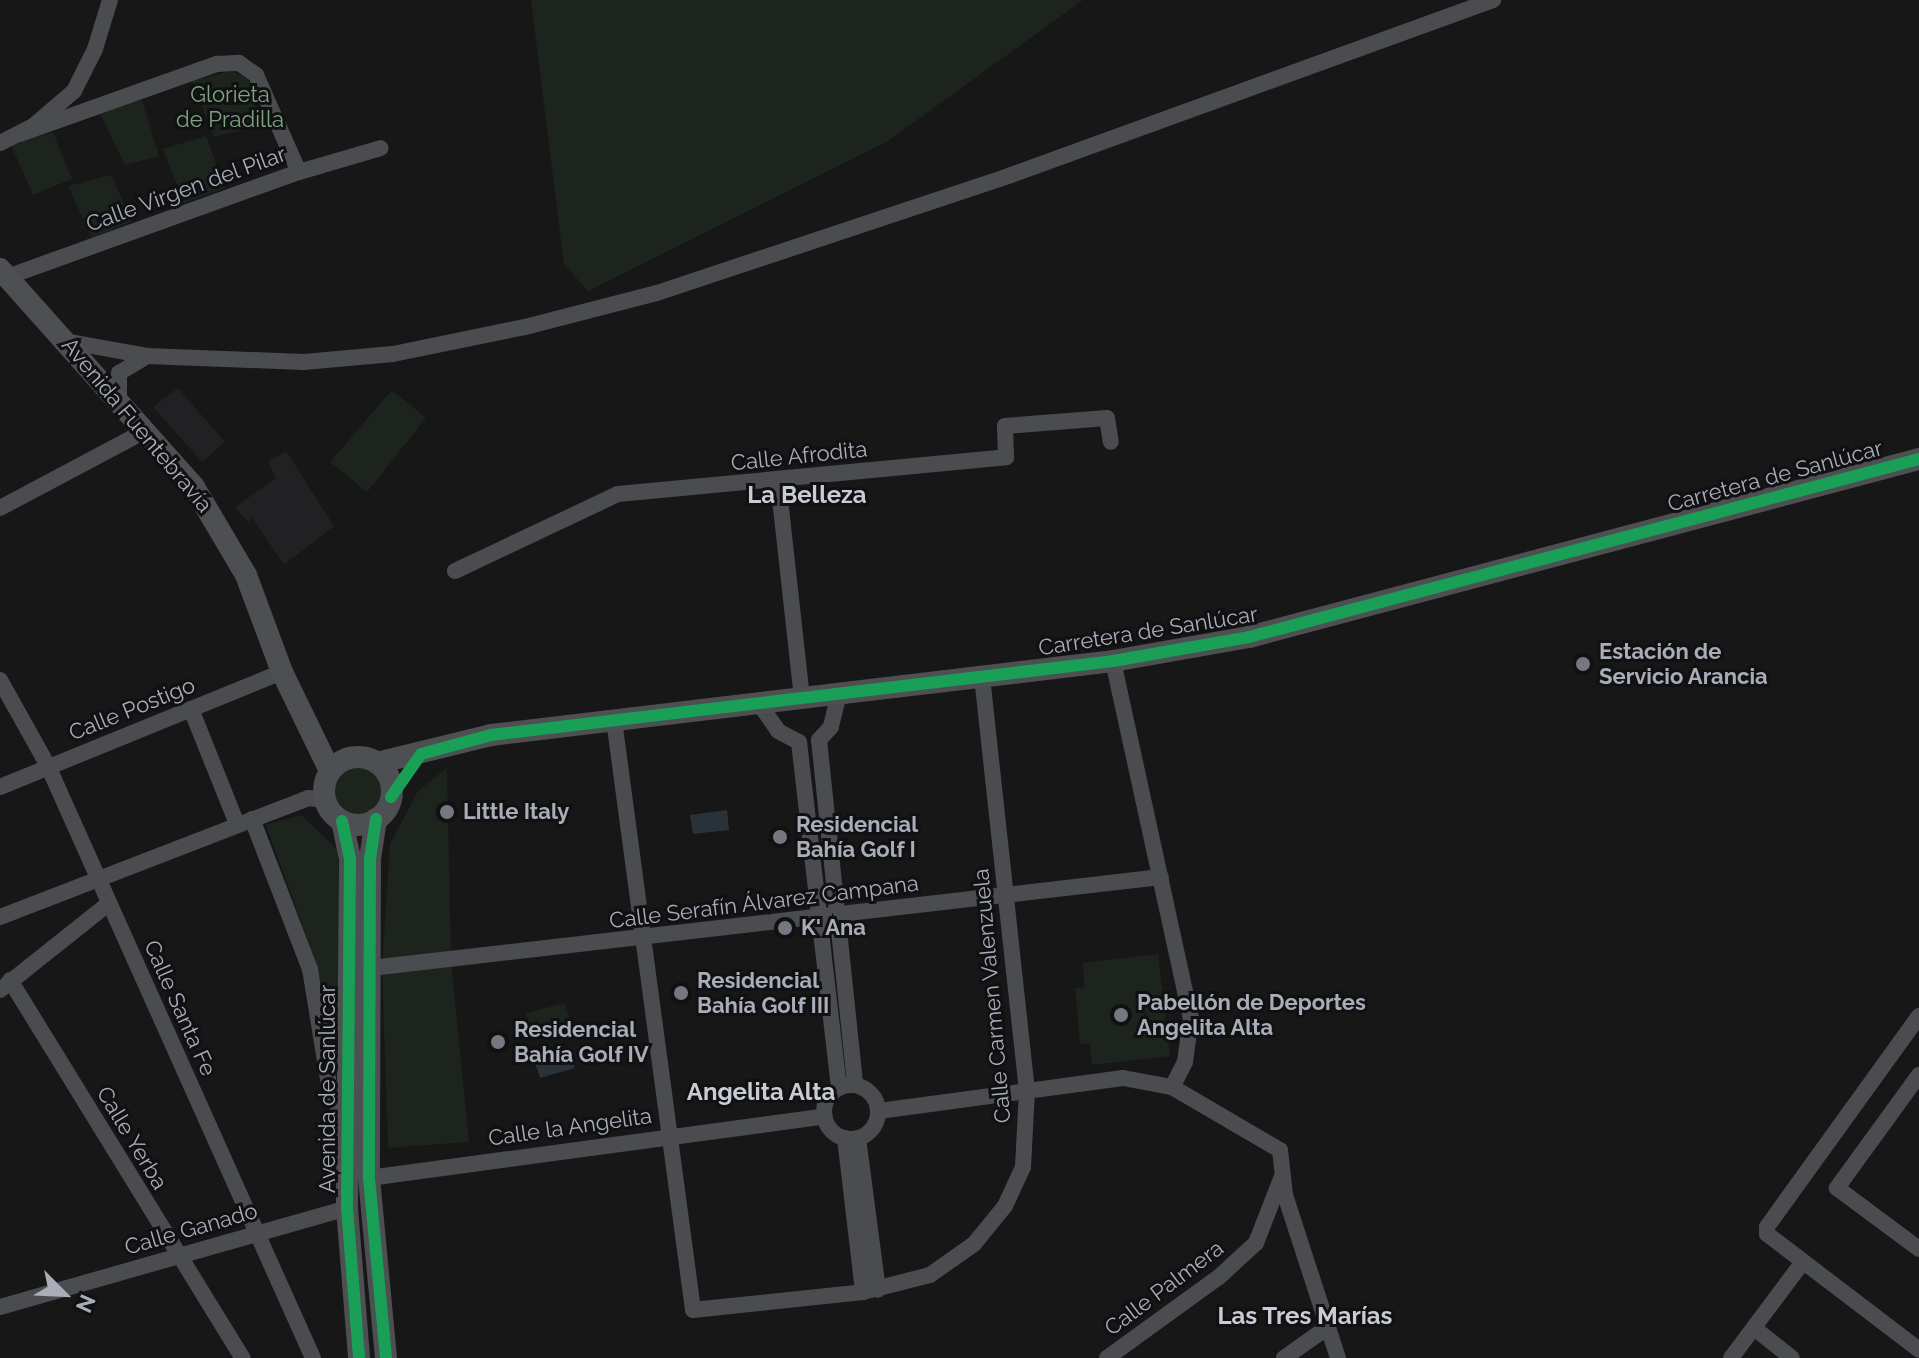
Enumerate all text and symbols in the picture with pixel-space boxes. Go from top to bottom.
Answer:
park label: Glorieta de Pradilla [176,81,284,132]
street label: Calle Virgen del Pilar [82,140,290,238]
street label: Avenida Fuentebravía [56,332,218,518]
street label: Carretera de Sanlúcar [1665,435,1885,517]
street label: Calle Afrodita [729,436,869,476]
district label: La Belleza [747,481,867,509]
street label: Carretera de Sanlúcar [1037,601,1259,661]
place label: Estación de Servicio Arancia [1599,638,1768,690]
marker: Estación de Servicio Arancia [1574,655,1592,673]
street label: Calle Postigo [65,672,199,746]
place label: Little Italy [463,799,569,825]
marker: Little Italy [438,803,456,821]
place label: Residencial Bahía Golf I [796,811,918,862]
marker: Residencial Bahía Golf I [771,828,789,846]
street label: Calle Carmen Valenzuela [968,867,1016,1125]
street label: Calle Serafín Álvarez Campana [608,870,920,934]
place label: K' Ana [801,915,867,941]
marker: K' Ana [776,919,794,937]
street label: Calle Santa Fe [138,936,222,1080]
place label: Residencial Bahía Golf III [697,967,830,1018]
marker: Residencial Bahía Golf III [672,984,690,1002]
street label: Avenida de Sanlúcar [315,985,341,1193]
place label: Pabellón de Deportes Angelita Alta [1137,989,1366,1040]
marker: Pabellón de Deportes Angelita Alta [1112,1006,1130,1024]
place label: Residencial Bahía Golf IV [514,1016,649,1068]
marker: Residencial Bahía Golf IV [489,1033,507,1051]
district label: Angelita Alta [686,1078,836,1106]
street label: Calle Yerba [91,1081,173,1195]
street label: Calle la Angelita [486,1102,654,1152]
street label: Calle Ganado [122,1197,260,1261]
street label: Calle Palmera [1099,1235,1229,1341]
north arrow [24,1254,104,1334]
text: N [71,1291,101,1317]
district label: Las Tres Marías [1217,1302,1393,1330]

